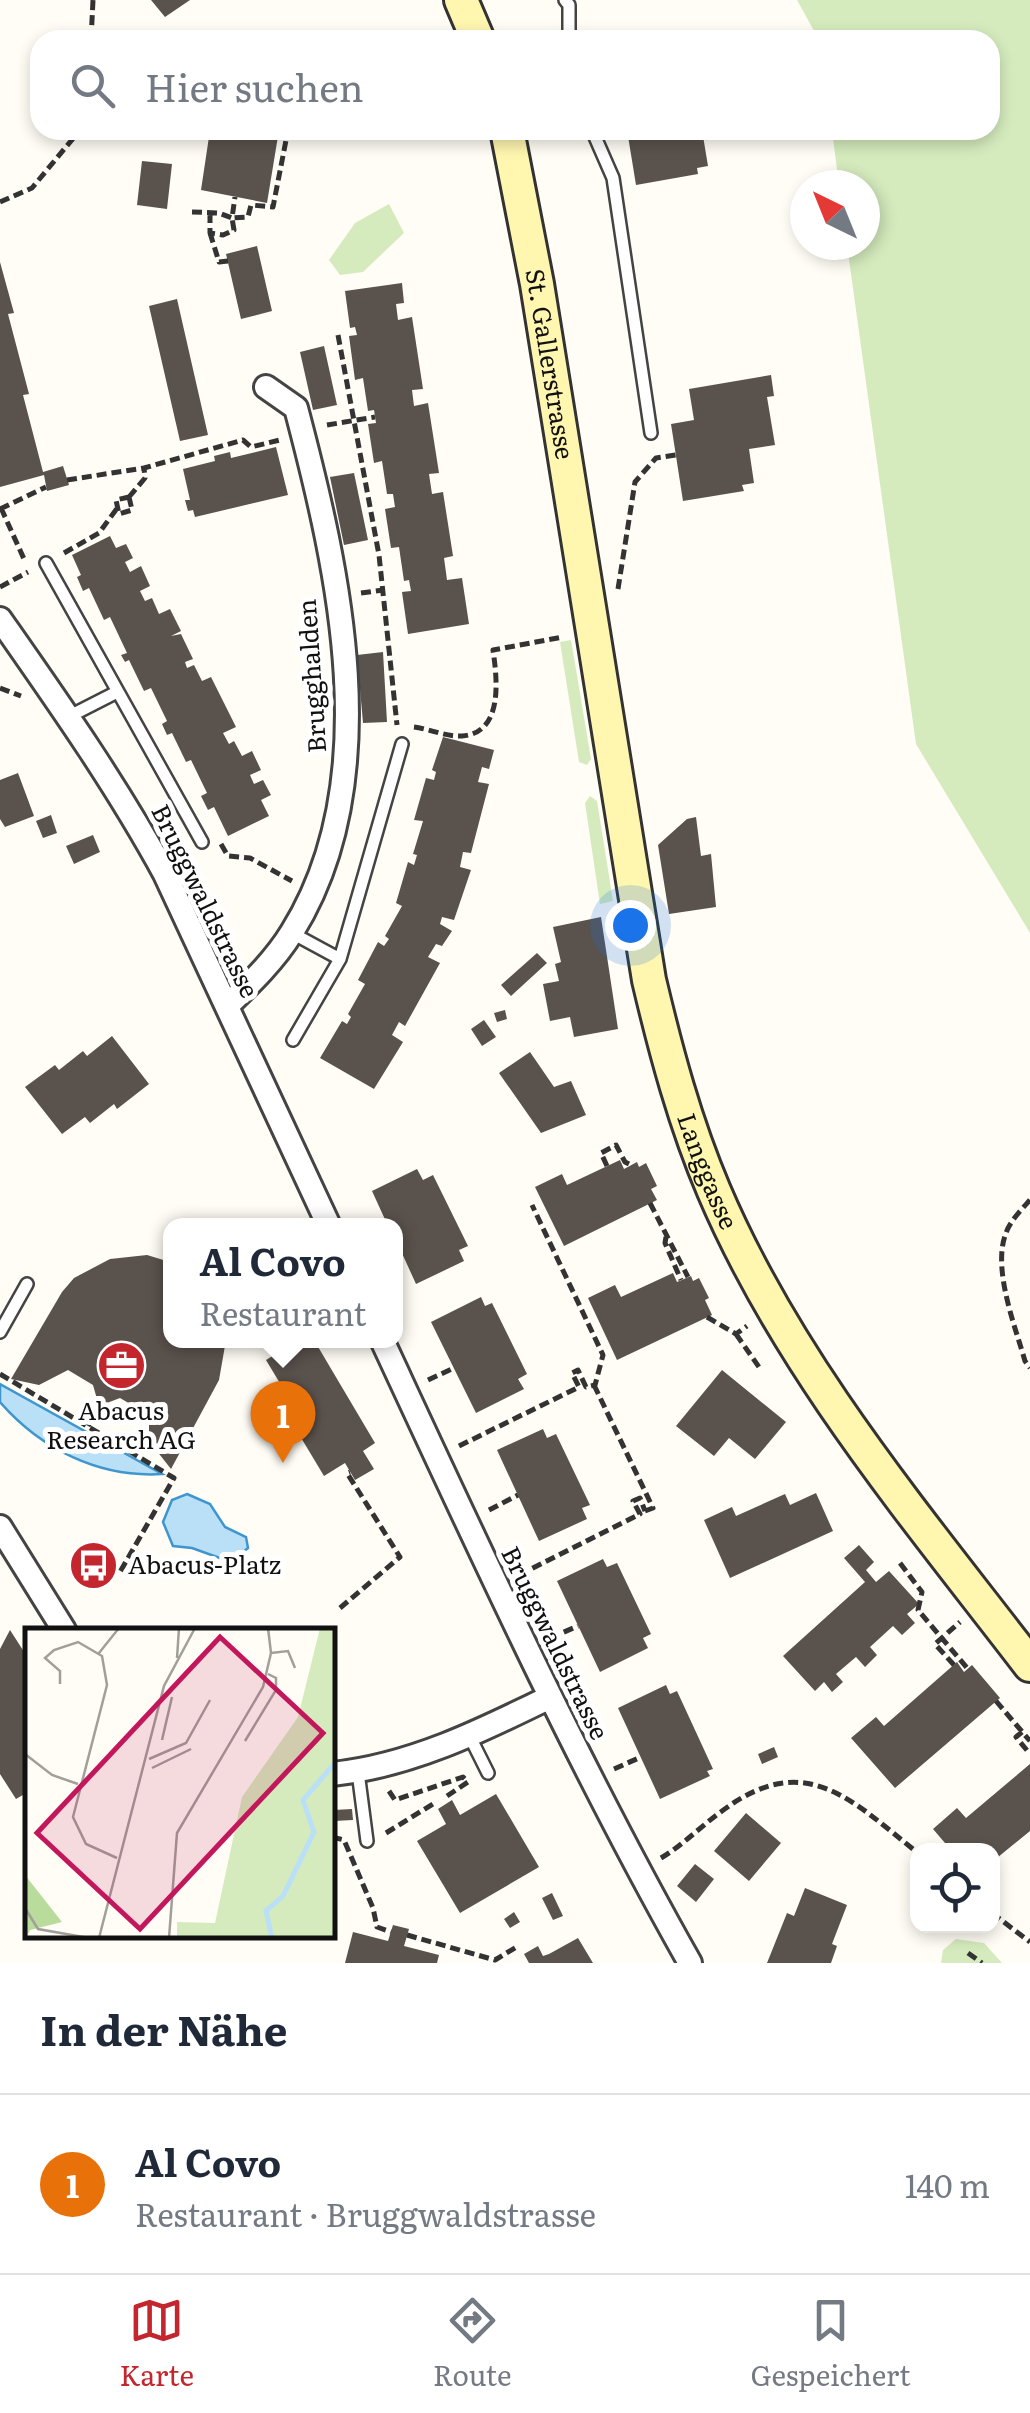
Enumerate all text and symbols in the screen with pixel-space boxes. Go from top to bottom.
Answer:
search box [30,30,1000,140]
text: Hier suchen [145,57,364,114]
icon: search [65,58,120,113]
north arrow [790,170,880,260]
street label: St. Gallerstrasse [517,265,585,462]
street label: Brugghalden [287,598,334,754]
street label: Bruggwaldstrasse [143,797,269,1004]
your location [605,900,656,951]
street label: Langgasse [669,1108,749,1235]
popup [163,1218,403,1348]
text: Al Covo [199,1231,346,1288]
text: Restaurant [199,1288,367,1336]
office icon: Abacus Research AG [95,1339,147,1391]
pin: 1 [250,1380,316,1463]
place label: Abacus Research AG [46,1391,196,1457]
bus stop icon: Abacus-Platz [67,1539,119,1591]
street label: Bruggwaldstrasse [493,1539,619,1746]
place label: Abacus-Platz [128,1545,281,1582]
inset map [25,1628,335,1938]
map controls [910,1843,1000,1933]
button: locate [910,1843,1000,1933]
text: In der Nähe [40,1997,288,2059]
text: Al Covo [135,2132,281,2189]
text: 1 [66,2160,79,2208]
text: 140 m [905,2160,990,2208]
text: Restaurant · Bruggwaldstrasse [135,2189,596,2237]
tab: Karte [120,2293,194,2395]
tab: Route [433,2293,511,2395]
tab: Gespeichert [751,2293,910,2395]

